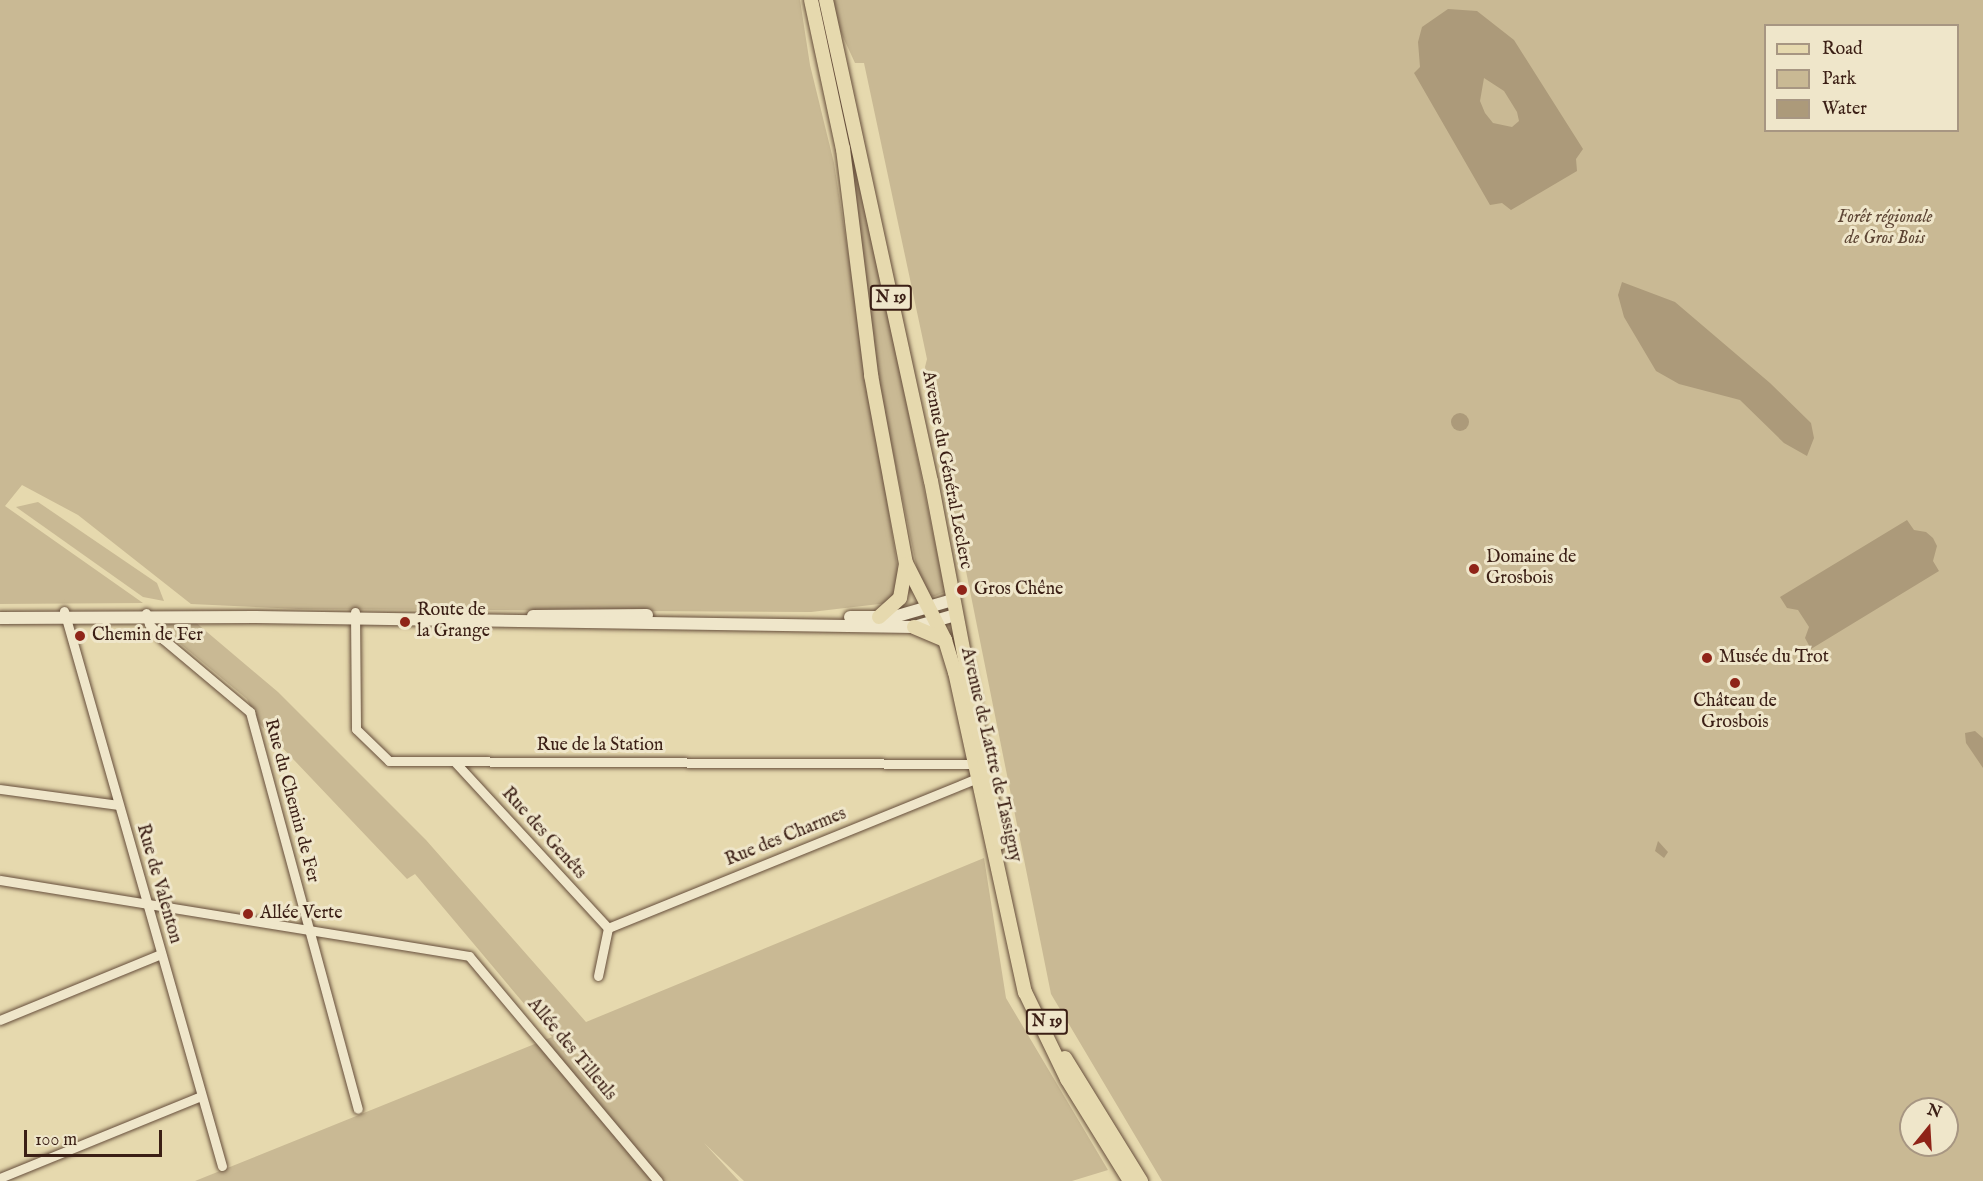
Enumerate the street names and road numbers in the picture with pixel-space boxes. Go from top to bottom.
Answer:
road number: N 19 [868,285,914,311]
street label: Avenue du Général Leclerc [916,369,976,571]
street label: Avenue de Lattre de Tassigny [955,646,1025,864]
street label: Rue du Chemin de Fer [259,717,323,885]
street label: Rue de la Station [537,735,663,757]
street label: Rue des Genêts [496,784,590,884]
street label: Rue des Charmes [722,804,850,872]
street label: Rue de Valenton [131,822,185,946]
street label: Allée des Tilleuls [522,994,620,1106]
road number: N 19 [1024,1009,1070,1035]

